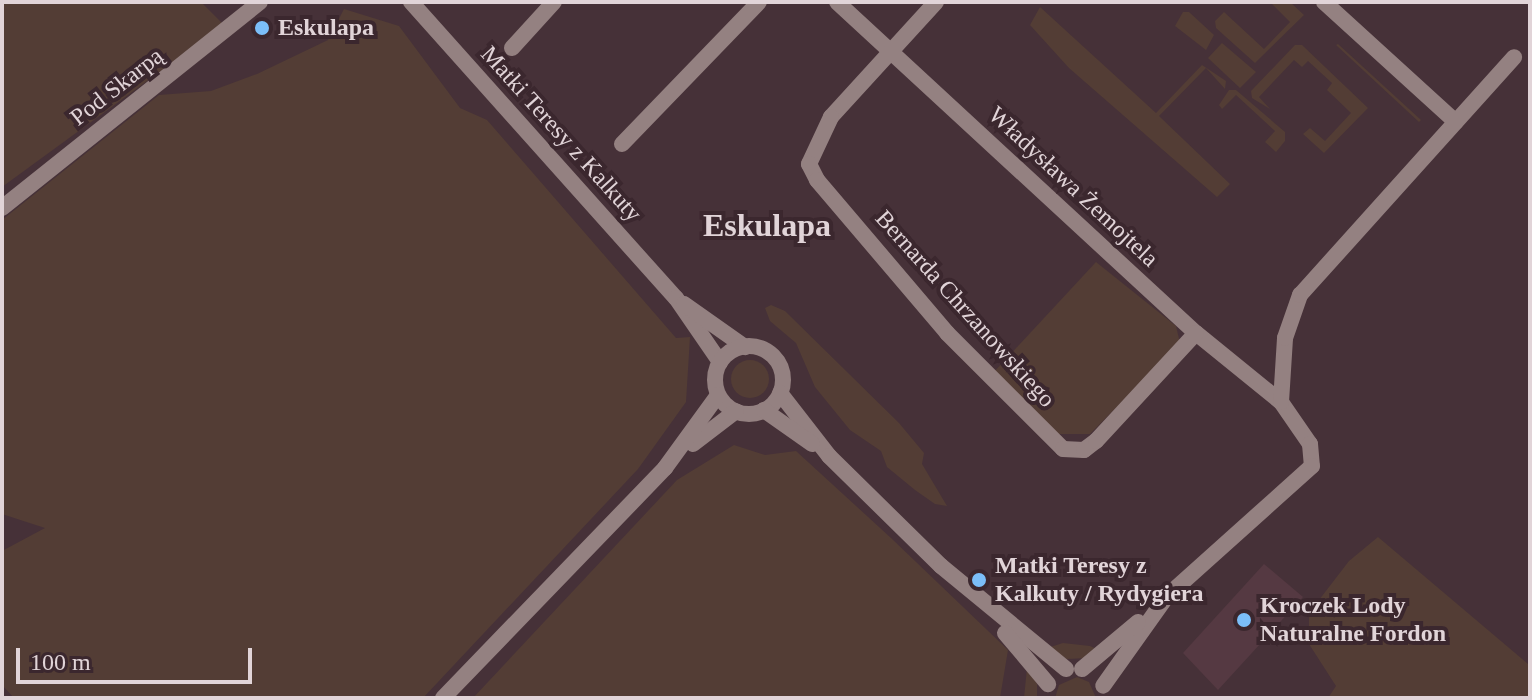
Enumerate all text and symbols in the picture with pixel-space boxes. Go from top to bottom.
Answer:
place label: Eskulapa [278,14,374,42]
marker: Eskulapa [253,19,271,37]
street label: Matki Teresy z Kalkuty [474,40,648,228]
street label: Pod Skarpą [65,42,169,132]
street label: Władysława Żemojtela [982,101,1164,273]
street label: Bernarda Chrzanowskiego [869,205,1061,413]
district label: Eskulapa [703,206,831,244]
place label: Matki Teresy z Kalkuty / Rydygiera [995,552,1204,608]
marker: Matki Teresy z Kalkuty / Rydygiera [970,571,988,589]
place label: Kroczek Lody Naturalne Fordon [1260,592,1446,648]
marker: Kroczek Lody Naturalne Fordon [1235,611,1253,629]
scale bar [20,632,256,682]
text: 100 m [30,649,91,675]

